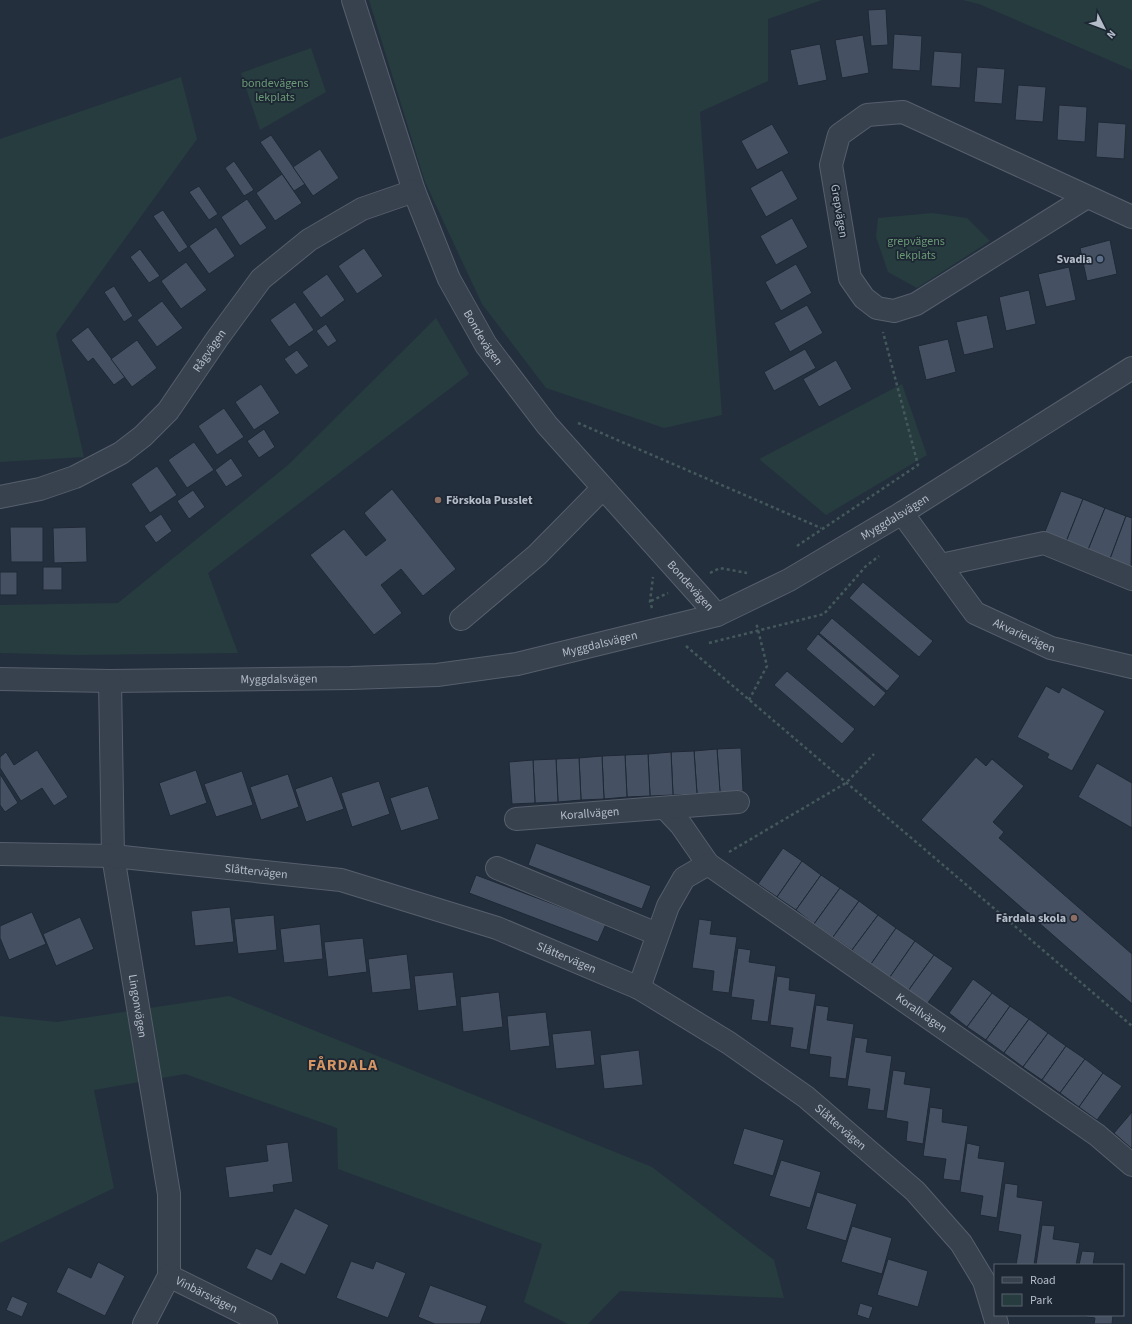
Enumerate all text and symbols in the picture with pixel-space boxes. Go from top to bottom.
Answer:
north arrow [1084,8,1124,48]
text: N [1103,27,1119,42]
park label: bondevägens lekplats [241,75,309,106]
street label: Grepvägen [826,183,852,239]
park label: grepvägens lekplats [887,233,945,264]
place label: Svadia [1056,251,1092,268]
marker: Svadia [1095,254,1105,264]
street label: Bondevägen [459,307,507,369]
street label: Rågvägen [188,326,230,375]
street label: Myggdalsvägen [858,490,932,544]
place label: Förskola Pusslet [446,492,533,509]
marker: Förskola Pusslet [433,495,443,505]
street label: Bondevägen [663,557,718,615]
street label: Akvarievägen [990,614,1057,657]
street label: Myggdalsvägen [560,626,639,661]
street label: Myggdalsvägen [240,670,318,688]
street label: Korallvägen [560,803,620,824]
street label: Slåttervägen [224,859,289,883]
place label: Fårdala skola [996,910,1066,927]
marker: Fårdala skola [1069,913,1079,923]
street label: Slåttervägen [534,937,599,978]
street label: Lingonvägen [124,973,151,1039]
street label: Korallvägen [892,989,951,1037]
district label: FÅRDALA [308,1054,378,1076]
street label: Slåttervägen [811,1100,870,1154]
legend [994,1264,1124,1316]
street label: Vinbärsvägen [173,1272,241,1317]
text: Road [1030,1272,1056,1289]
text: Park [1030,1292,1052,1309]

